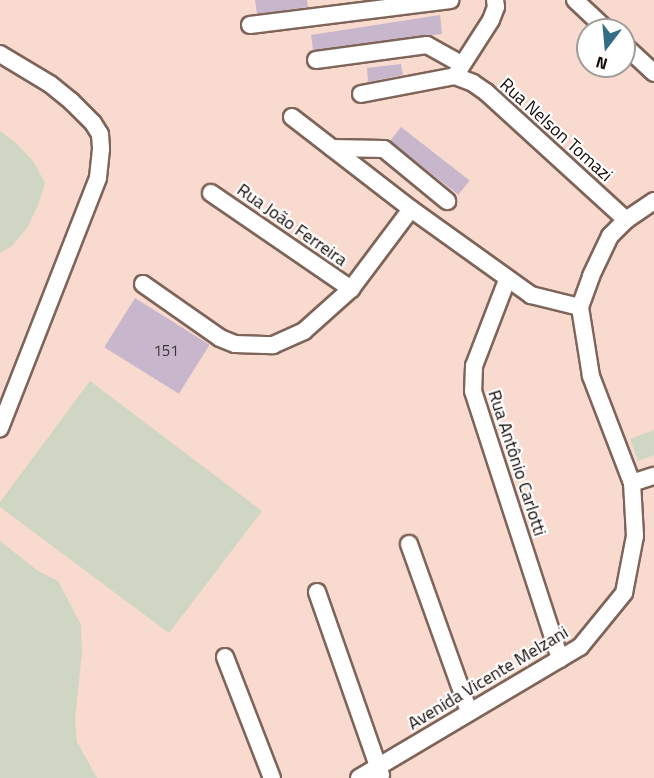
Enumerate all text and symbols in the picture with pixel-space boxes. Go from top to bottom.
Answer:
north arrow [576,18,636,78]
text: N [593,50,610,76]
street label: Rua Nelson Tomazi [495,74,617,186]
street label: Rua João Ferreira [233,179,351,271]
house number: 151 [153,342,179,360]
street label: Rua Antônio Carlotti [483,387,551,539]
street label: Avenida Vicente Melzani [404,622,572,734]

